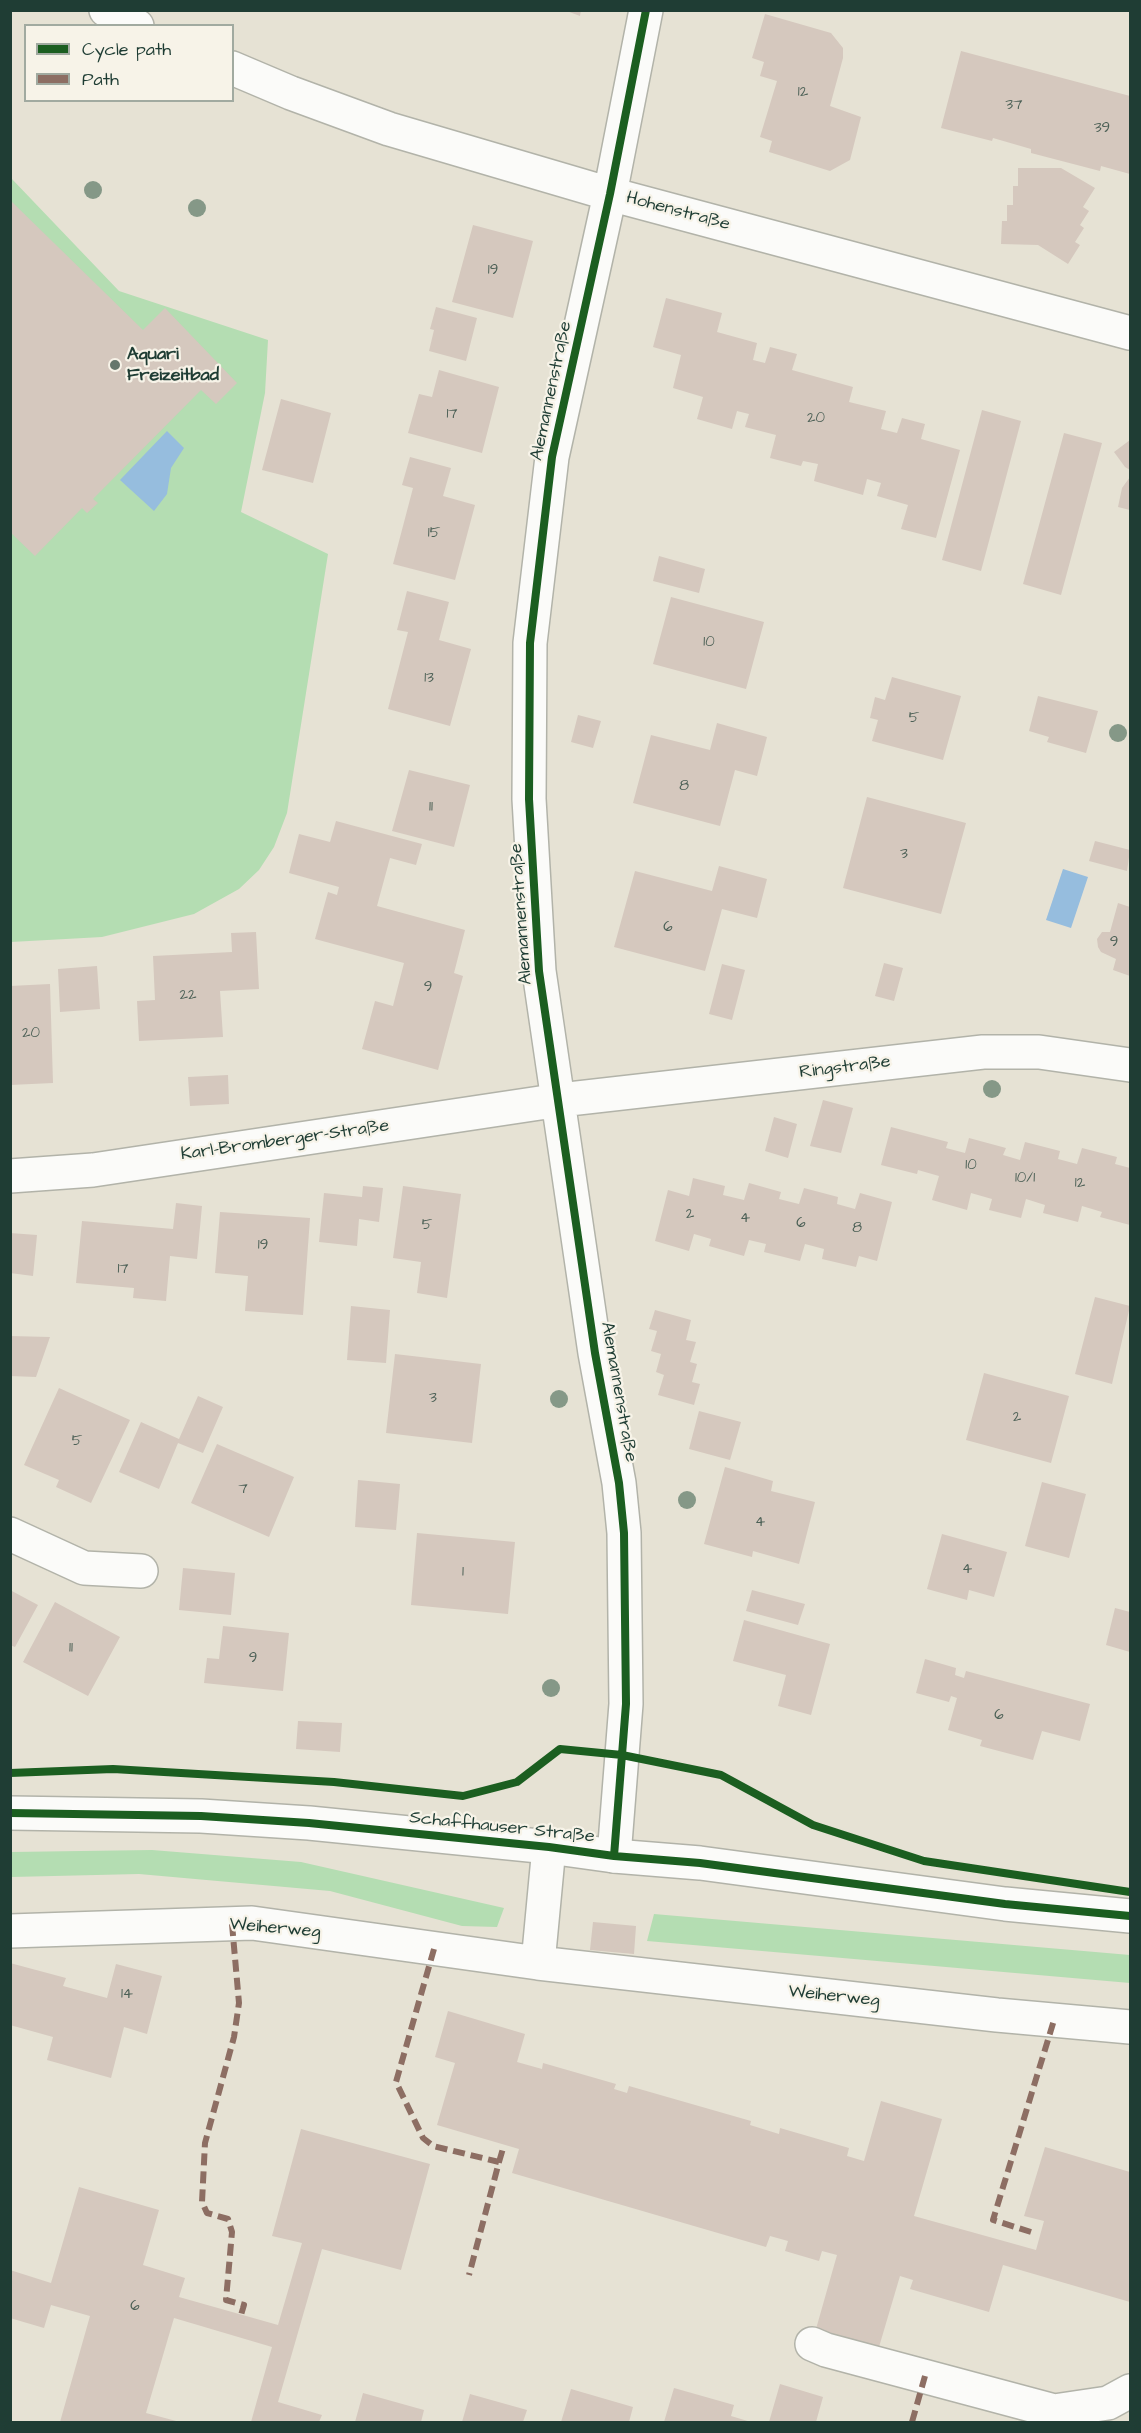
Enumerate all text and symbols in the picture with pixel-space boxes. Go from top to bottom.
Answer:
legend [24,24,234,102]
text: Cycle path [82,37,171,62]
text: Path [82,67,119,92]
house number: 12 [798,84,808,102]
house number: 37 [1006,97,1022,115]
house number: 39 [1094,120,1110,138]
street label: Hohenstraße [624,188,732,236]
house number: 19 [488,262,498,280]
street label: Alemannenstraße [527,319,577,463]
place label: Aquari Freizeitbad [127,344,219,386]
marker: Aquari Freizeitbad [108,358,122,372]
house number: 17 [446,406,458,424]
house number: 20 [807,410,825,428]
house number: 15 [428,525,440,543]
house number: 10 [703,634,715,652]
house number: 13 [424,670,434,688]
house number: 5 [909,710,919,728]
house number: 8 [679,778,689,796]
house number: 11 [429,799,433,817]
street label: Alemannenstraße [506,842,538,986]
house number: 3 [900,846,908,864]
house number: 6 [663,919,673,937]
house number: 9 [1110,934,1118,952]
house number: 9 [424,979,432,997]
house number: 22 [179,987,197,1005]
house number: 20 [22,1025,40,1043]
street label: Ringstraße [798,1052,892,1084]
street label: Karl-Bromberger-Straße [179,1116,391,1166]
house number: 10 [965,1157,977,1175]
house number: 10/1 [1015,1170,1035,1188]
house number: 12 [1075,1175,1085,1193]
house number: 2 [686,1206,694,1224]
house number: 4 [740,1210,750,1228]
house number: 6 [796,1215,806,1233]
house number: 5 [422,1217,432,1235]
house number: 8 [852,1220,862,1238]
house number: 19 [258,1237,268,1255]
house number: 17 [117,1261,129,1279]
street label: Alemannenstraße [595,1320,641,1464]
house number: 3 [429,1390,437,1408]
house number: 2 [1013,1409,1021,1427]
house number: 5 [72,1433,82,1451]
house number: 7 [238,1481,248,1499]
house number: 4 [755,1514,765,1532]
house number: 4 [962,1561,972,1579]
house number: 1 [462,1564,464,1582]
house number: 11 [69,1640,73,1658]
house number: 9 [249,1650,257,1668]
house number: 6 [994,1707,1004,1725]
street label: Schaffhauser Straße [408,1808,596,1848]
street label: Weiherweg [228,1914,322,1944]
street label: Weiherweg [787,1981,881,2013]
house number: 14 [121,1986,133,2004]
house number: 6 [130,2298,140,2316]

